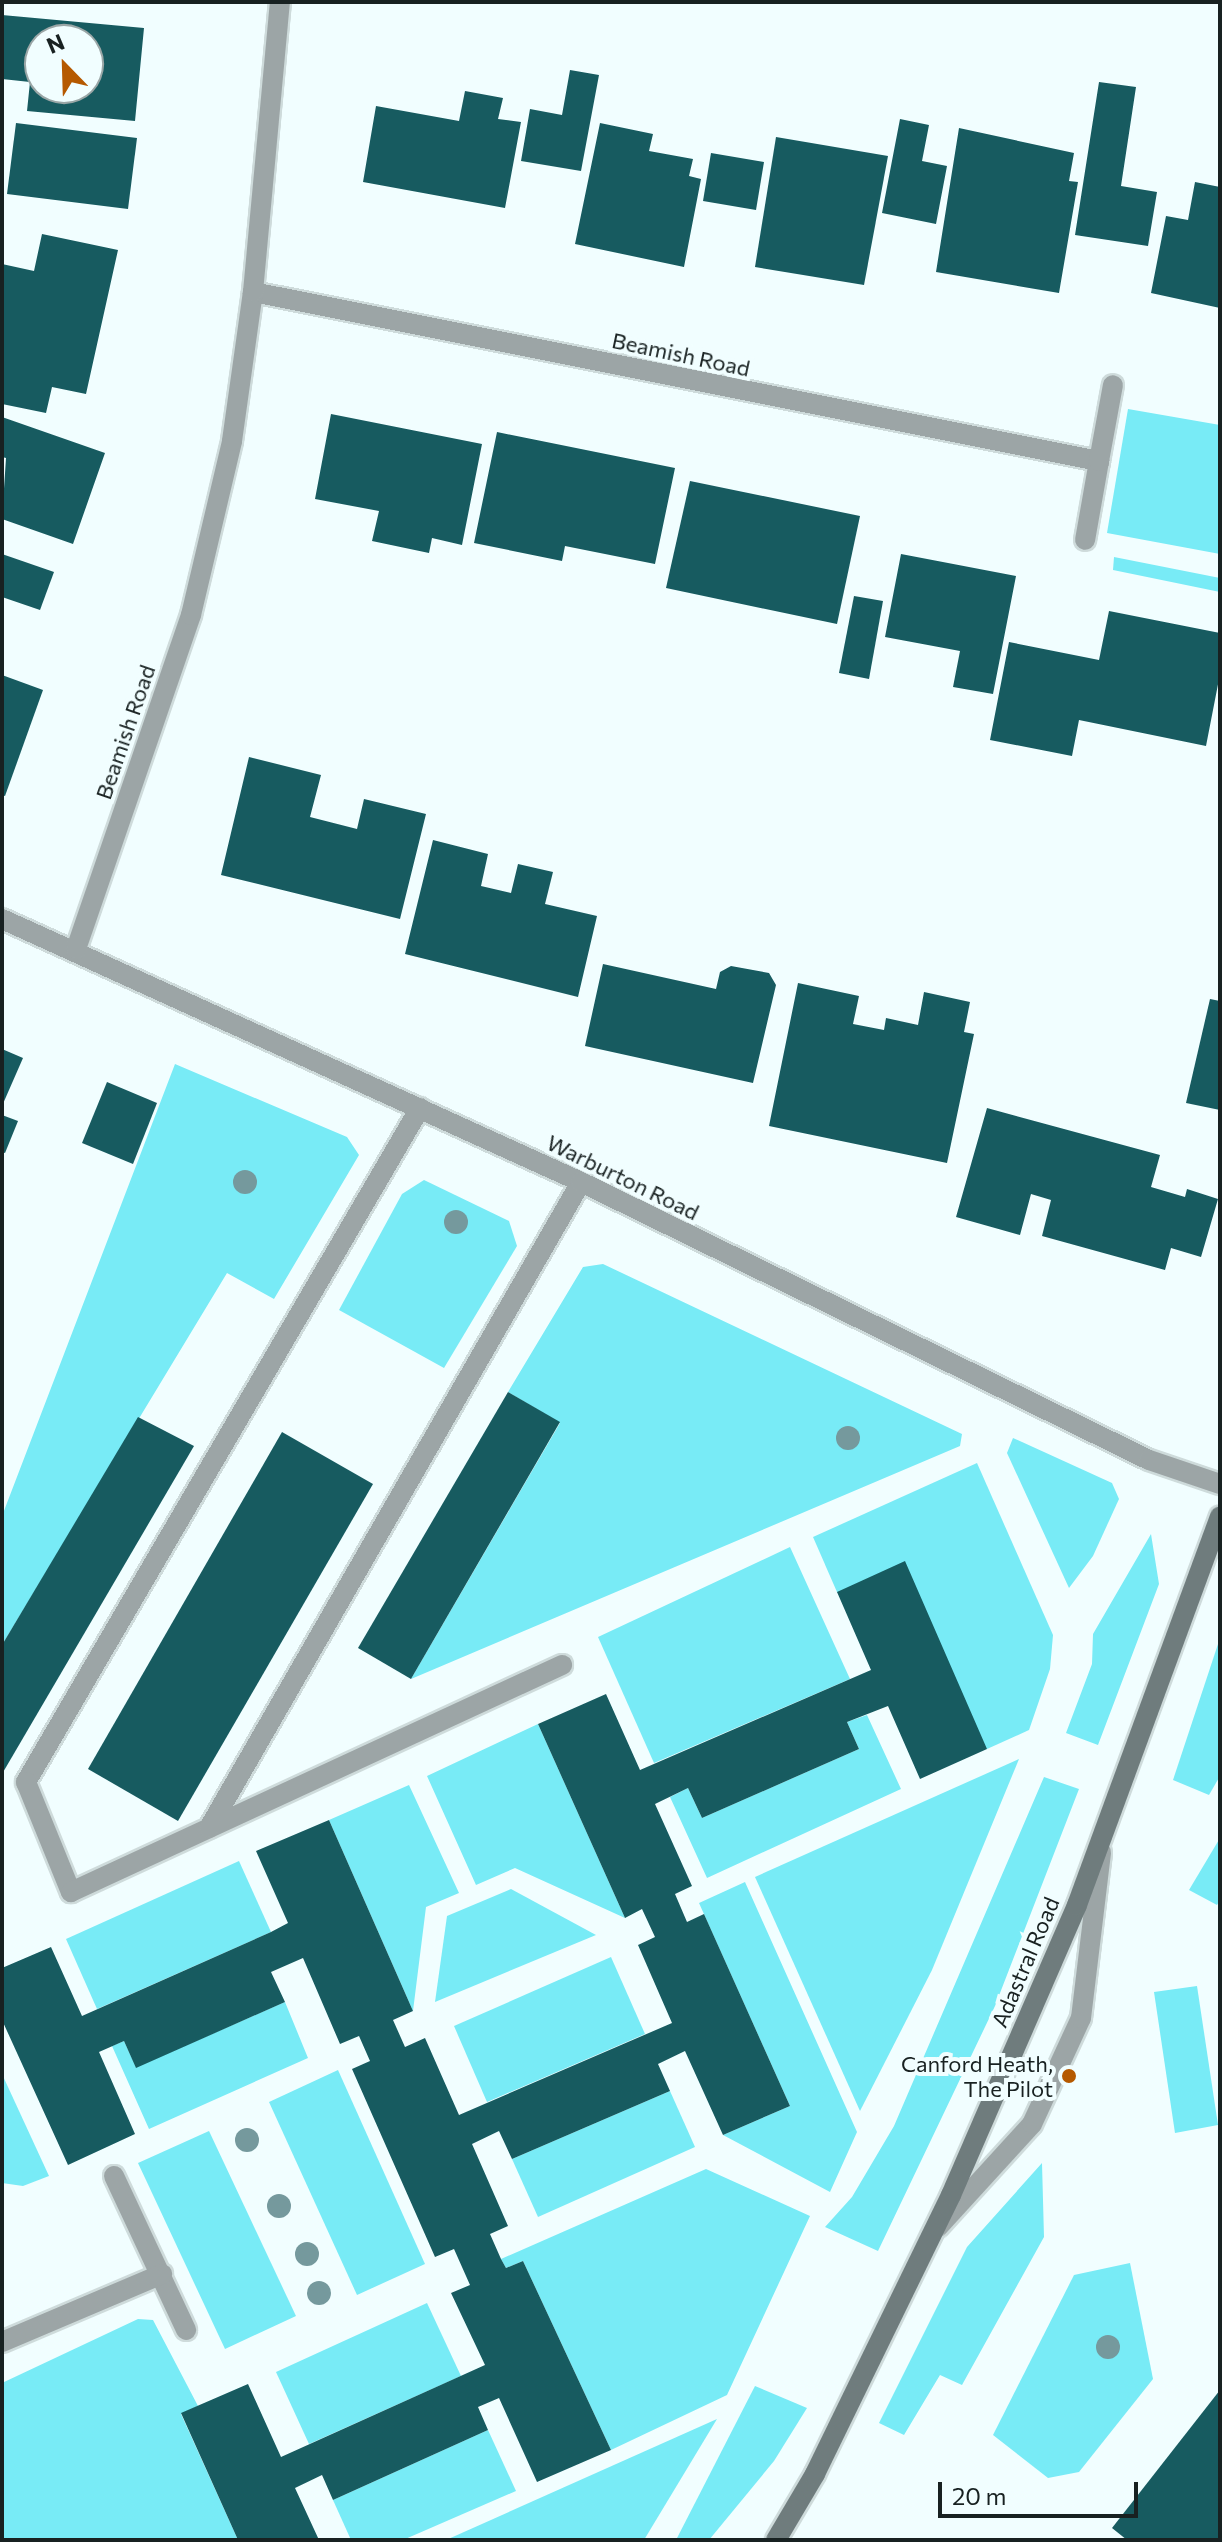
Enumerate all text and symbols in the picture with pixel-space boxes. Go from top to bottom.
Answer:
north arrow [24,24,104,104]
text: N [42,28,68,59]
street label: Beamish Road [610,326,752,382]
street label: Beamish Road [90,661,160,803]
street label: Warburton Road [543,1129,703,1225]
street label: Adastral Road [986,1893,1064,2031]
place label: Canford Heath, The Pilot [901,2050,1053,2102]
marker: Canford Heath, The Pilot [1060,2067,1078,2085]
scale bar [942,2466,1142,2516]
text: 20 m [952,2481,1006,2510]

